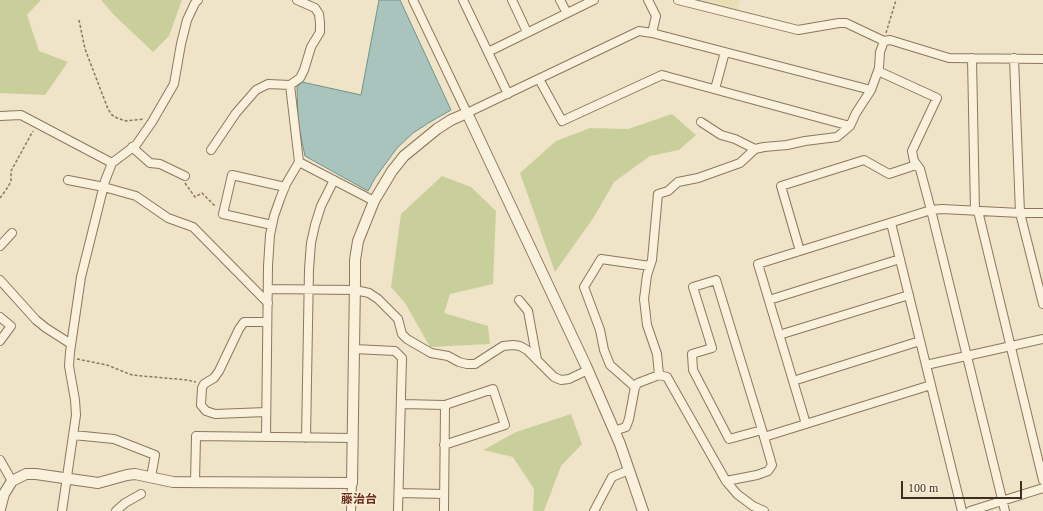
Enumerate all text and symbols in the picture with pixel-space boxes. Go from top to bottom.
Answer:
scale bar [903,473,1024,499]
text: 100 m [908,481,938,495]
district label: 藤治台 [341,491,377,505]

